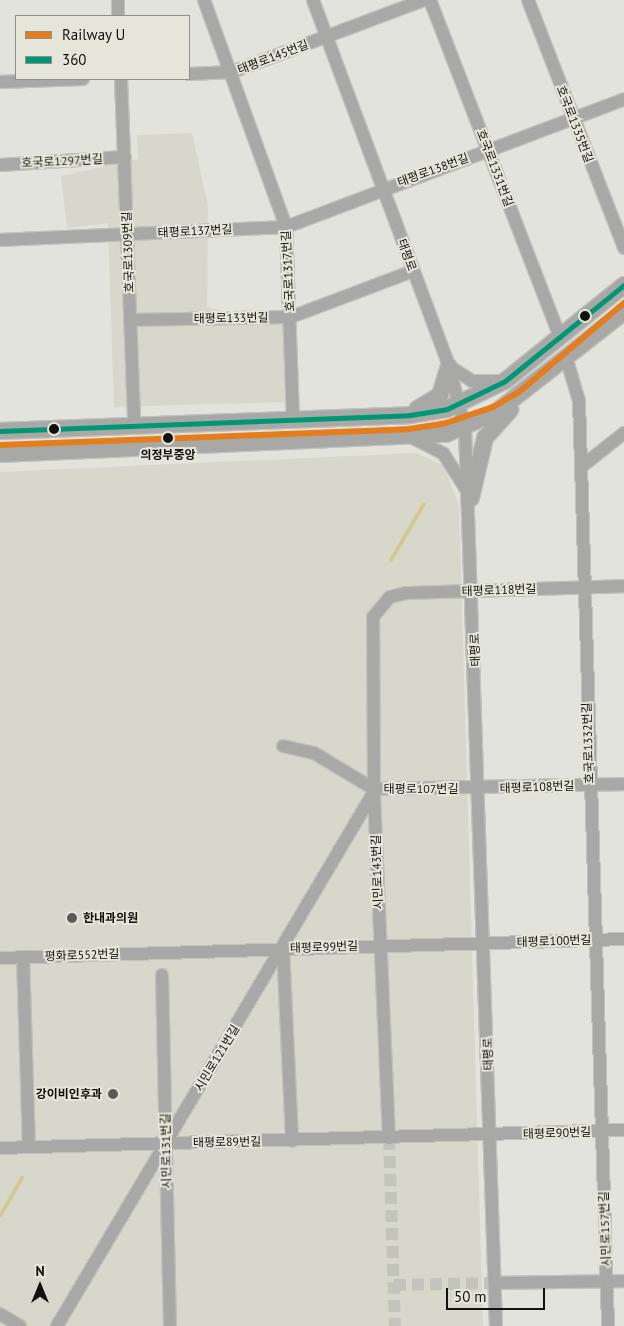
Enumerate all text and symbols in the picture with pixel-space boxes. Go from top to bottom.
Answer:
legend [15,15,190,80]
text: Railway U [62,25,125,44]
street label: 태평로145번길 [235,37,311,77]
text: 360 [62,50,87,69]
street label: 호국로1335번길 [554,83,596,165]
street label: 호국로1331번길 [474,127,516,209]
street label: 태평로138번길 [395,150,471,190]
street label: 호국로1297번길 [21,152,103,170]
street label: 호국로1309번길 [119,211,137,293]
street label: 태평로137번길 [157,222,233,240]
street label: 호국로1317번길 [279,230,297,312]
street label: 태평로 [395,237,419,273]
street label: 태평로133번길 [193,310,269,326]
unlabelled marker [580,311,590,321]
unlabelled marker [49,424,59,434]
marker: 의정부중앙 [160,430,176,446]
place label: 의정부중앙 [140,448,196,462]
street label: 태평로118번길 [461,581,537,599]
street label: 태평로 [467,633,483,667]
street label: 호국로1332번길 [579,702,597,784]
street label: 태평로108번길 [499,778,575,796]
street label: 태평로107번길 [384,782,458,796]
street label: 시민로143번길 [368,834,386,910]
marker: 한내과의원 [65,911,79,925]
place label: 한내과의원 [83,911,138,925]
street label: 태평로100번길 [516,932,592,950]
street label: 태평로99번길 [290,939,358,955]
street label: 평화로552번길 [44,946,120,964]
street label: 시민로121번길 [192,1022,242,1094]
street label: 태평로 [480,1037,496,1071]
place label: 강이비인후과 [36,1087,102,1101]
marker: 강이비인후과 [106,1087,120,1101]
street label: 시민로131번길 [158,1113,174,1189]
street label: 태평로90번길 [523,1125,591,1141]
street label: 태평로89번길 [193,1134,261,1150]
street label: 시민로157번길 [596,1191,614,1267]
north arrow [15,1261,65,1311]
text: N [35,1262,45,1280]
scale bar [449,1278,548,1310]
text: 50 m [454,1287,487,1306]

